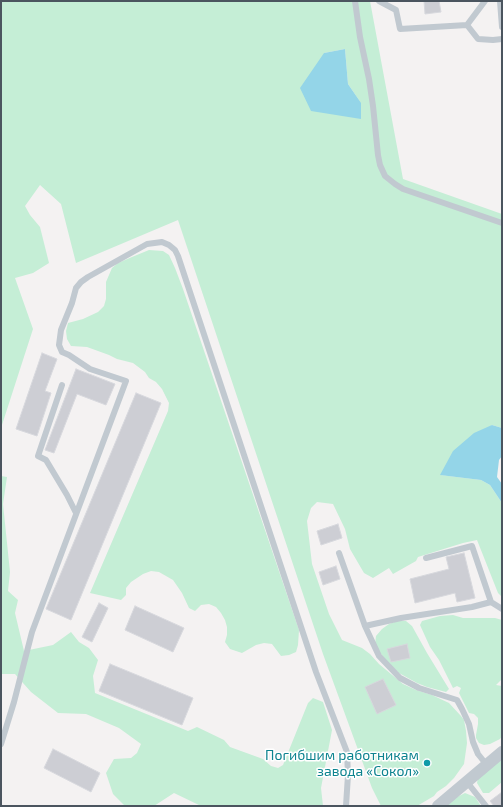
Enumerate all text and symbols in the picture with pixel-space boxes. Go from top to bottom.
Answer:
place label: Погибшим работникам завода «Сокол» [265,747,419,780]
marker: Погибшим работникам завода «Сокол» [422,758,432,768]

